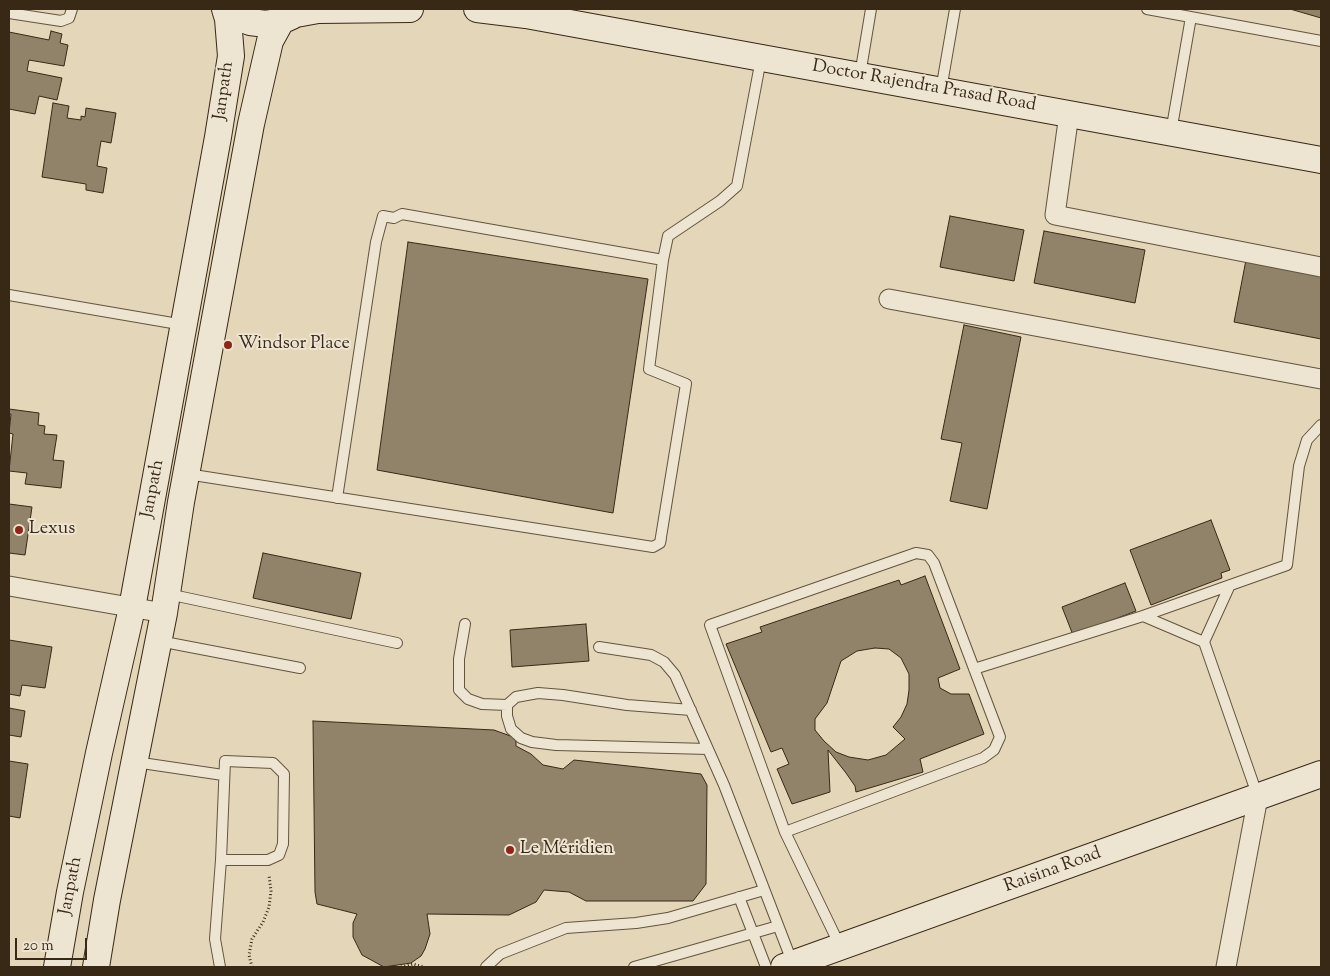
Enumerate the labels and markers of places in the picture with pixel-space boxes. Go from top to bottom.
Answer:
place label: Windsor Place [238,334,350,356]
marker: Windsor Place [222,339,234,351]
place label: Lexus [29,519,75,541]
marker: Lexus [13,524,25,536]
place label: Le Méridien [520,839,614,861]
marker: Le Méridien [504,844,516,856]

